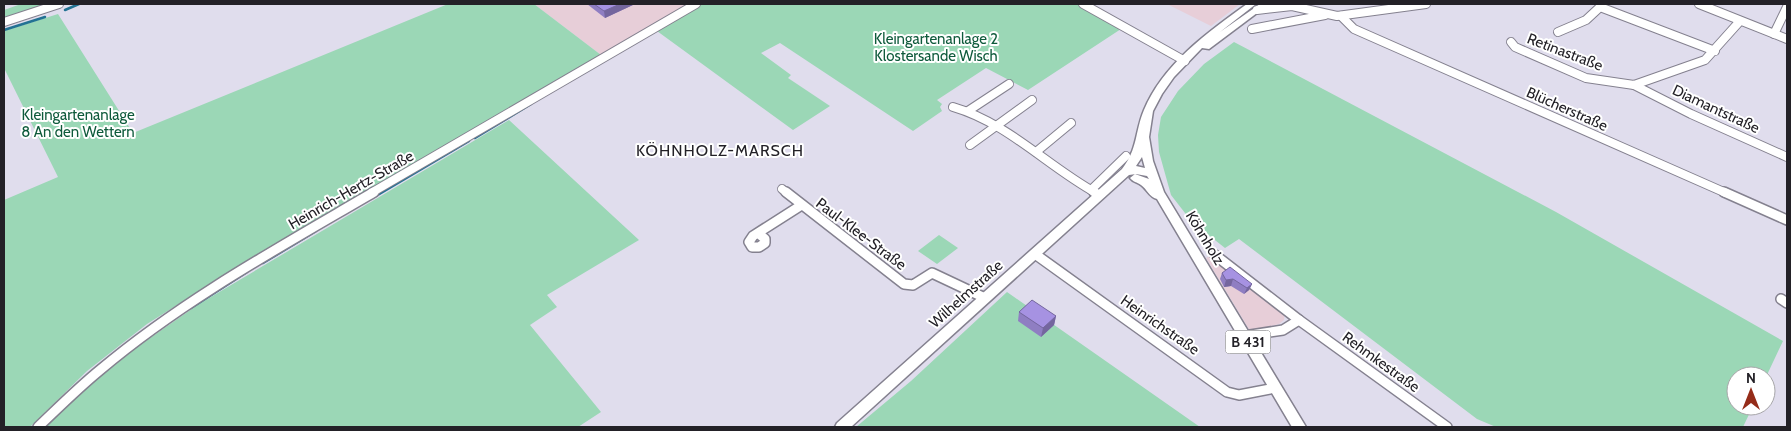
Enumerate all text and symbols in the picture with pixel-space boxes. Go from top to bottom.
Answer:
street label: Retinastraße [1525,29,1606,75]
park label: Kleingartenanlage 2 Klostersande Wisch [874,30,998,65]
street label: Diamantstraße [1670,81,1763,137]
street label: Blücherstraße [1524,83,1611,135]
park label: Kleingartenanlage 8 An den Wettern [21,106,135,141]
district label: KÖHNHOLZ-MARSCH [636,141,804,160]
street label: Heinrich-Hertz-Straße [285,147,417,233]
street label: Paul-Klee-Straße [812,194,910,274]
street label: Köhnholz [1182,208,1228,268]
street label: Wilhelmstraße [926,256,1007,332]
street label: Heinrichstraße [1117,291,1203,359]
street label: Rehmkestraße [1339,328,1423,396]
road number: B 431 [1226,331,1270,354]
north arrow [1726,366,1776,416]
text: N [1746,369,1756,387]

